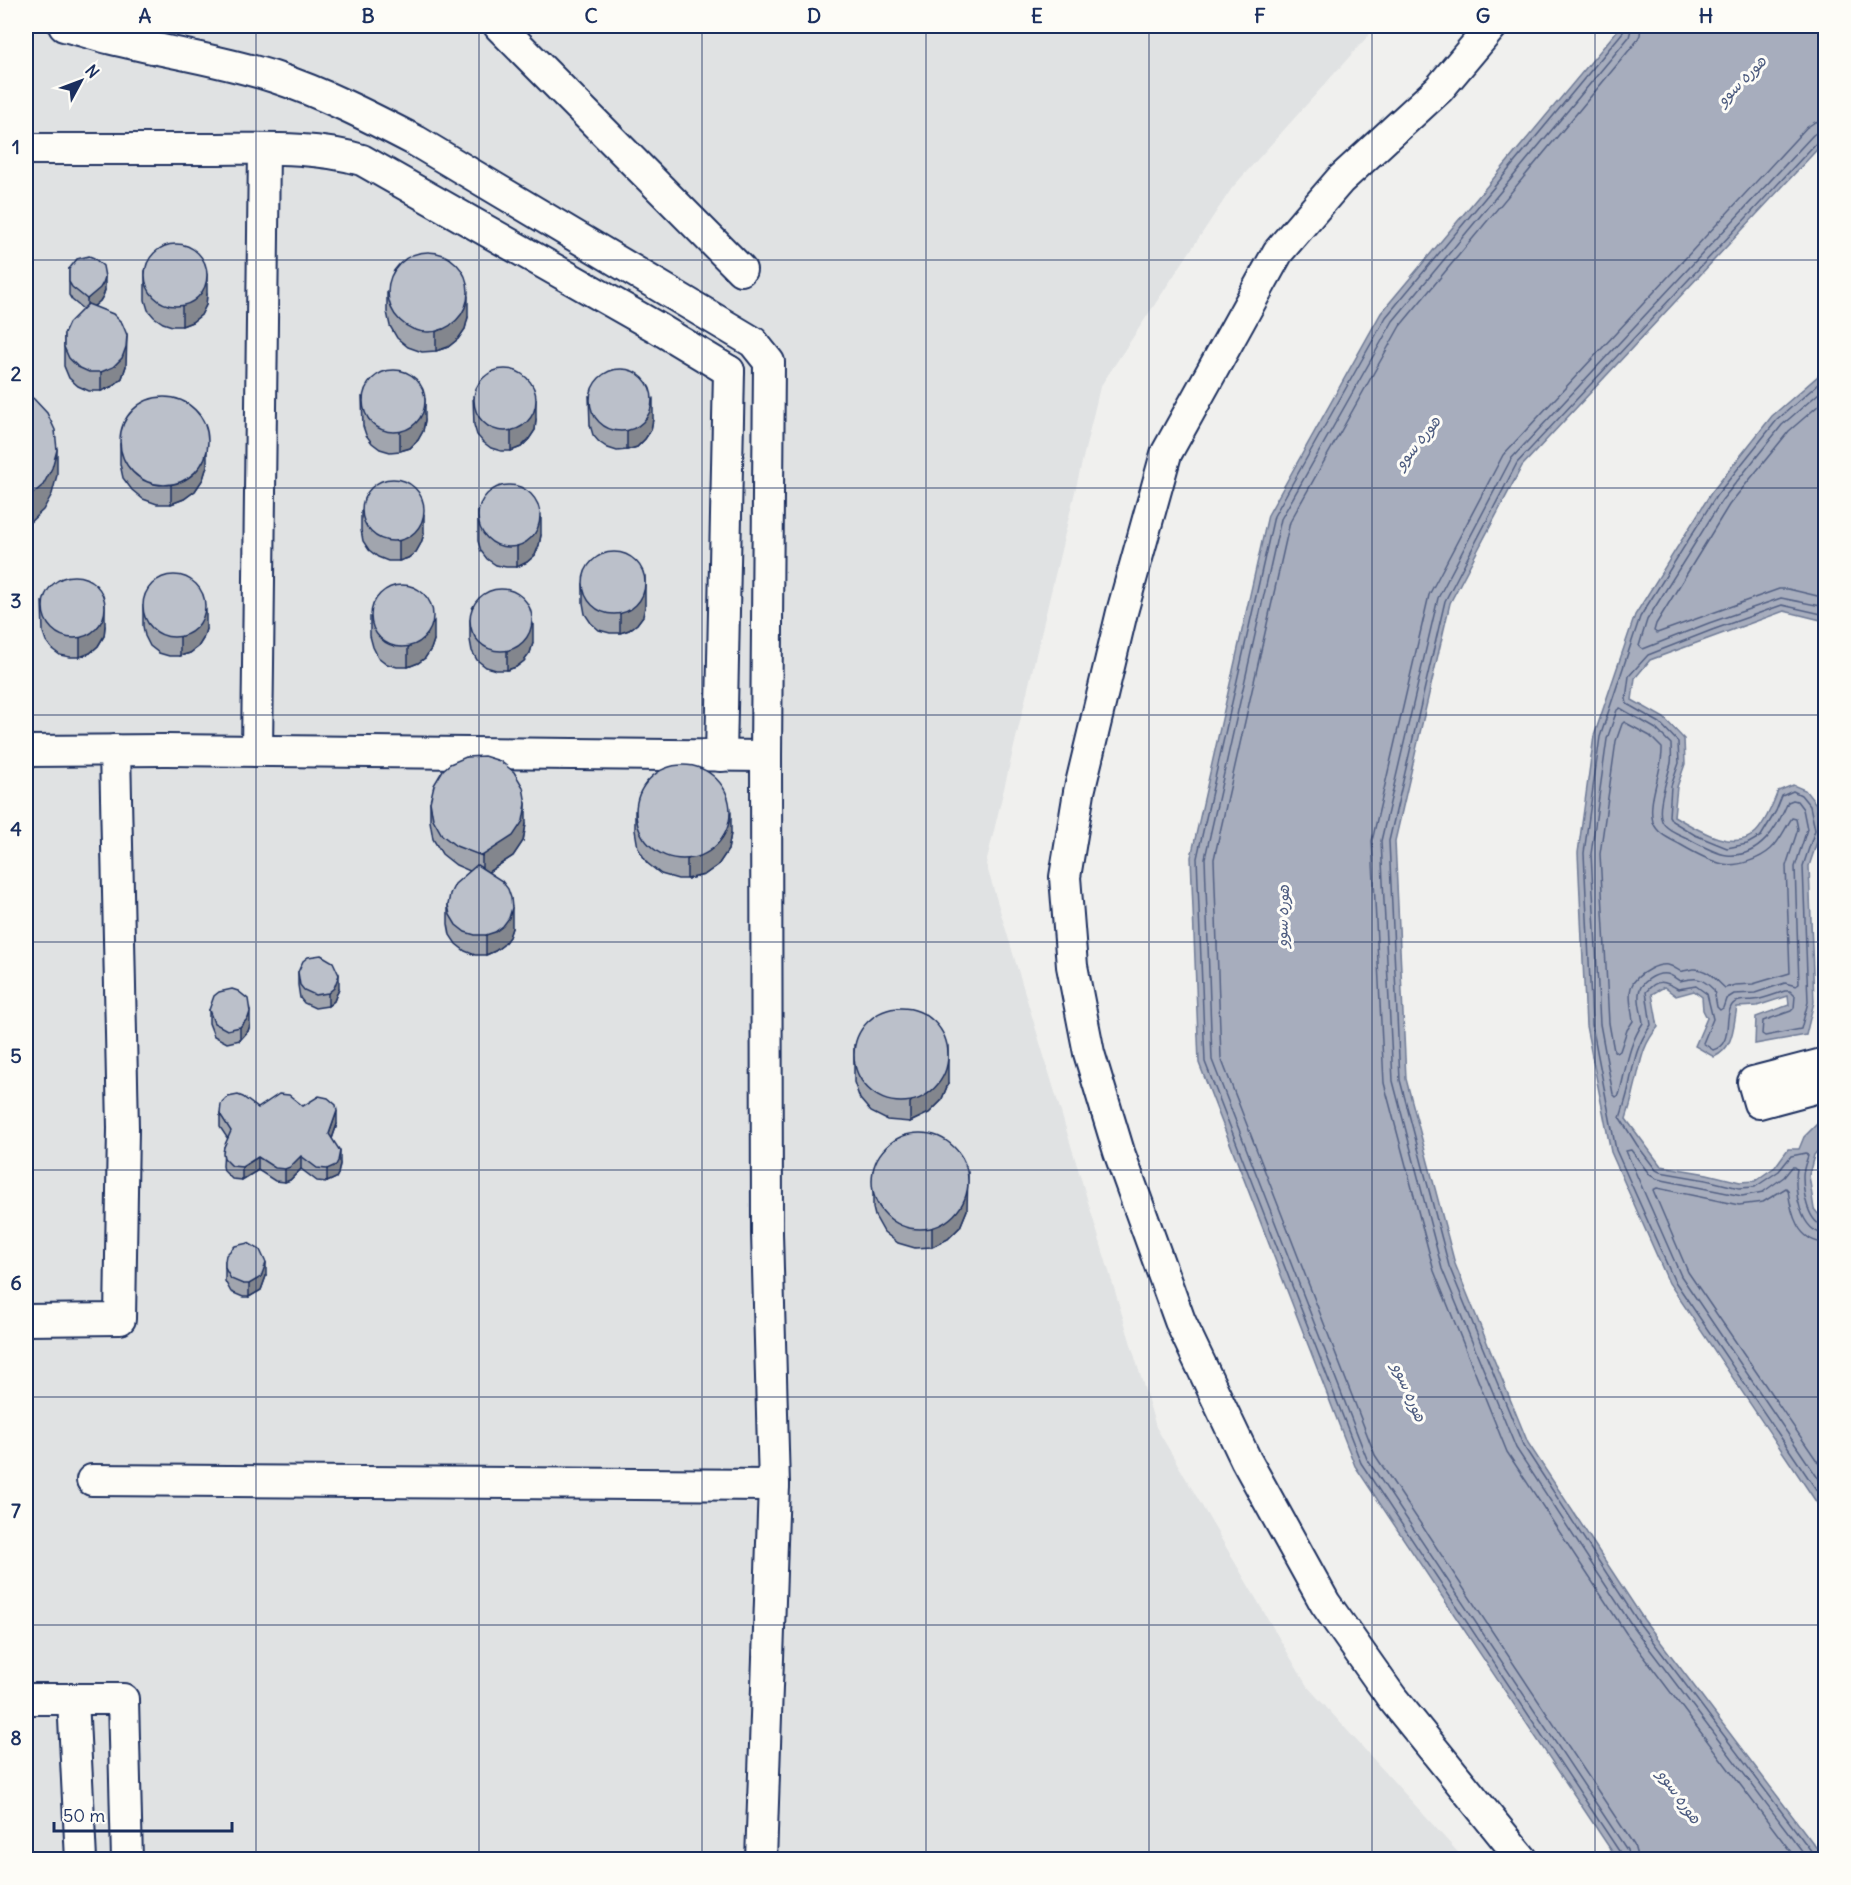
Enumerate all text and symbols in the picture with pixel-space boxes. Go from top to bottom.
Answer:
text: A [139,3,152,28]
text: B [361,3,375,28]
text: C [584,3,598,28]
text: D [807,3,821,28]
text: E [1031,3,1043,28]
text: F [1254,3,1266,28]
text: G [1476,3,1490,28]
text: H [1699,3,1713,28]
north arrow [51,51,111,111]
water label: هوره سوو [1711,51,1771,111]
text: N [81,60,103,82]
text: 1 [12,134,20,159]
text: 2 [11,361,22,386]
water label: هوره سوو [1388,411,1445,475]
text: 3 [10,588,22,613]
text: 4 [10,816,22,841]
water label: هوره سوو [1271,884,1294,949]
text: 5 [10,1043,22,1068]
text: 6 [10,1270,22,1295]
water label: هوره سوو [1387,1358,1432,1425]
text: 7 [11,1498,21,1523]
text: 8 [10,1725,22,1750]
water label: هوره سوو [1652,1763,1706,1828]
scale bar [54,1795,232,1833]
text: 50 m [63,1804,105,1827]

